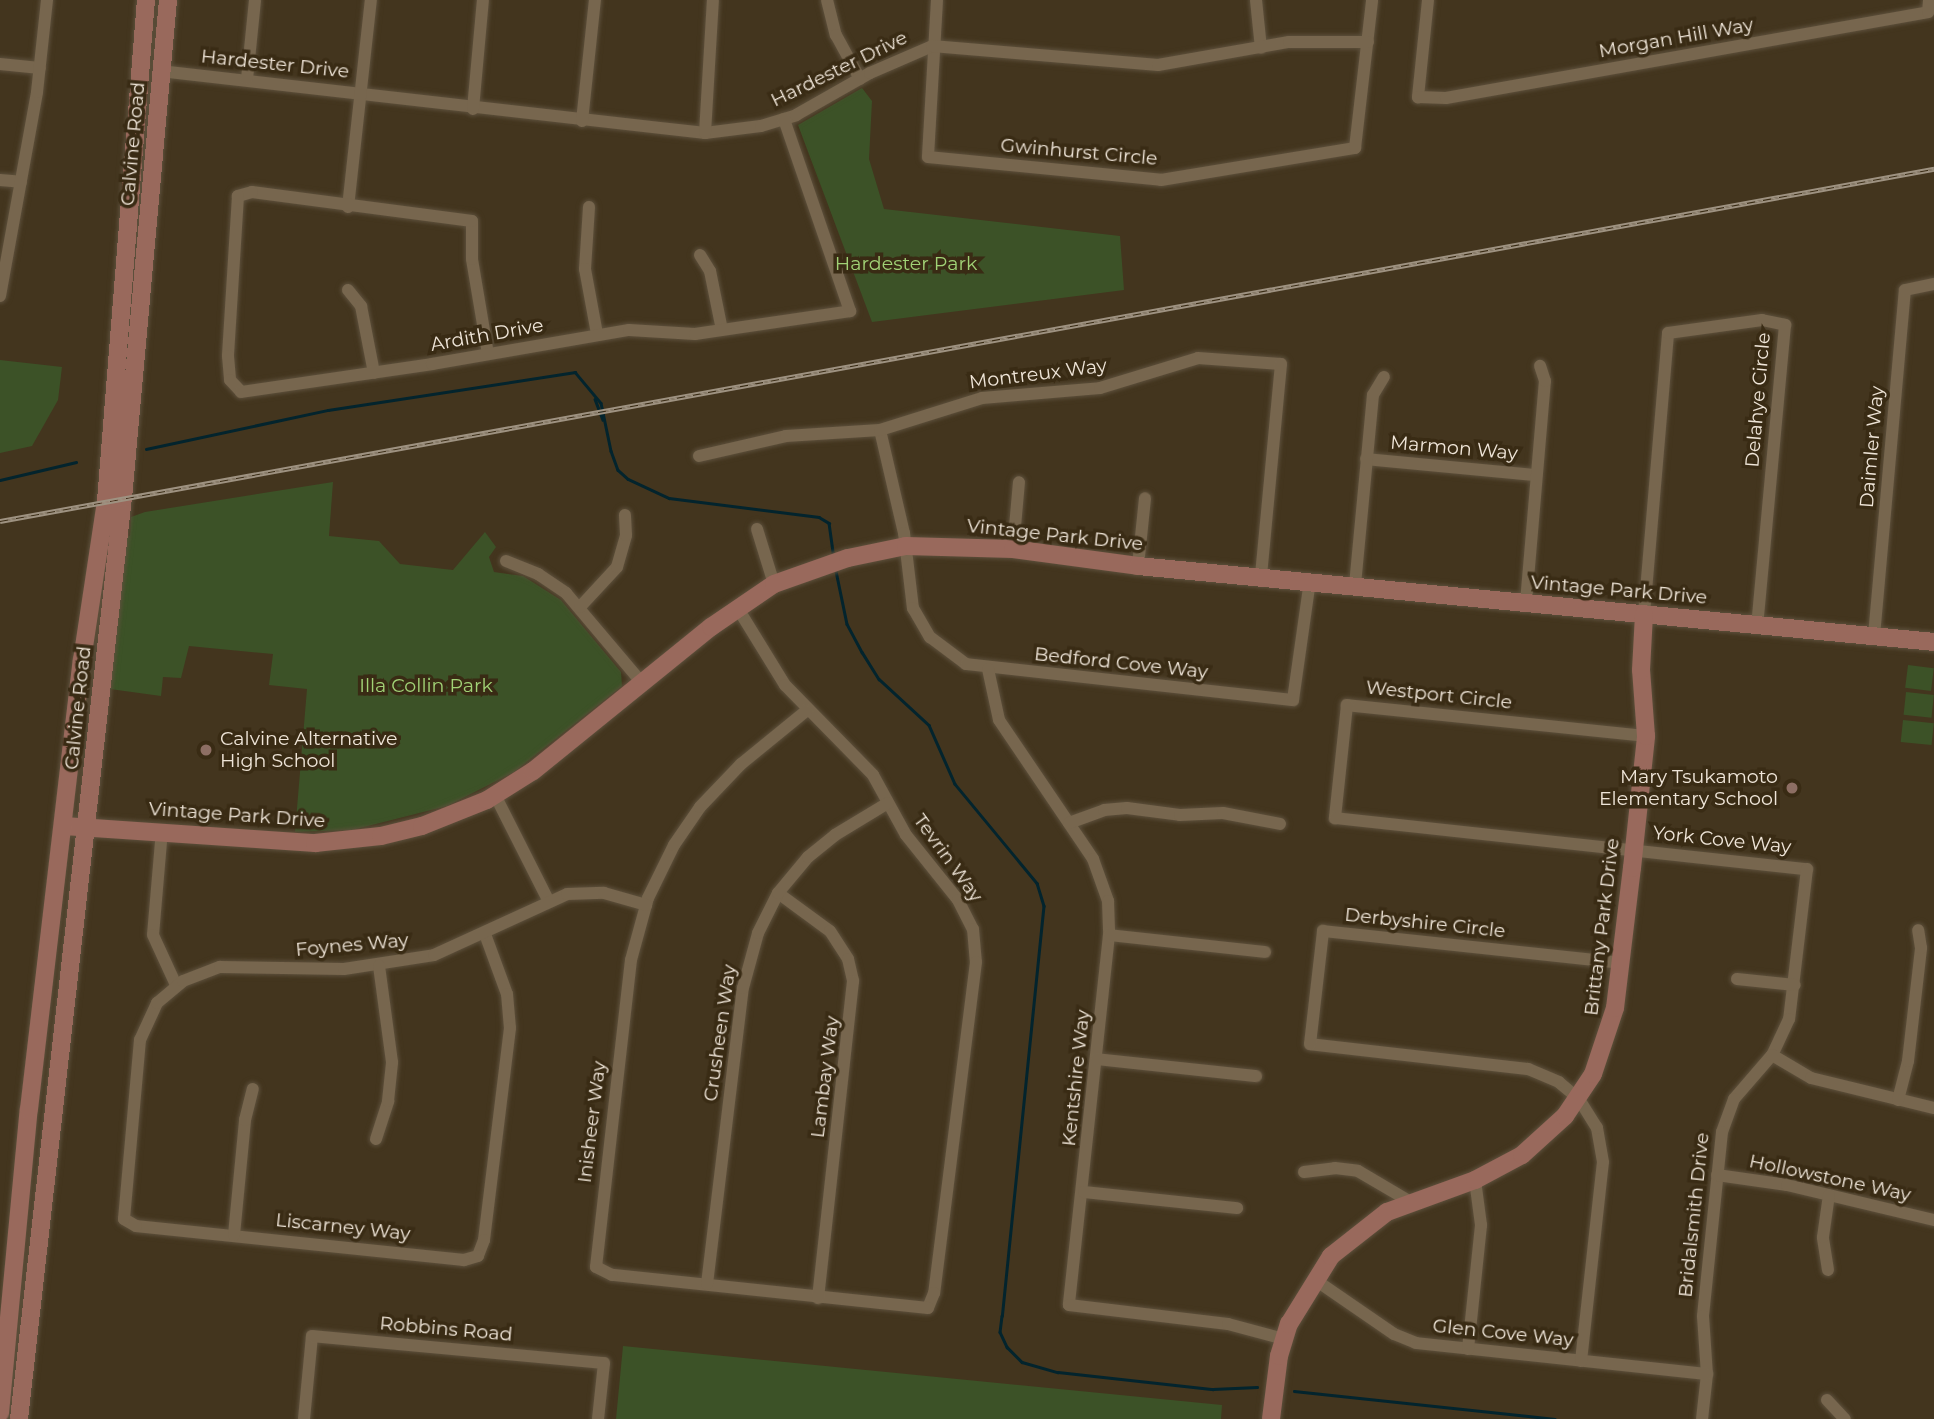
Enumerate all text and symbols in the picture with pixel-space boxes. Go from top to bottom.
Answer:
street label: Morgan Hill Way [1597,13,1755,63]
street label: Hardester Drive [767,26,911,112]
street label: Hardester Drive [200,45,350,83]
street label: Calvine Road [116,81,150,207]
street label: Gwinhurst Circle [1000,134,1158,170]
park label: Hardester Park [835,253,977,275]
street label: Ardith Drive [429,314,545,356]
street label: Delahye Circle [1741,331,1775,469]
street label: Montreux Way [968,354,1108,394]
street label: Daimler Way [1855,385,1889,509]
street label: Marmon Way [1389,431,1519,465]
street label: Vintage Park Drive [966,514,1144,556]
street label: Vintage Park Drive [1530,571,1708,609]
street label: Bedford Cove Way [1033,643,1209,683]
street label: Calvine Road [60,645,96,771]
park label: Illa Collin Park [359,675,493,697]
street label: Westport Circle [1365,676,1513,714]
place label: Calvine Alternative High School [220,728,398,772]
marker: Calvine Alternative High School [198,742,214,758]
place label: Mary Tsukamoto Elementary School [1599,766,1778,810]
marker: Mary Tsukamoto Elementary School [1784,780,1800,796]
street label: Vintage Park Drive [148,797,326,833]
street label: Tevrin Way [908,810,988,906]
street label: York Cove Way [1652,821,1792,859]
street label: Brittany Park Drive [1580,837,1624,1017]
street label: Derbyshire Circle [1343,903,1507,943]
street label: Foynes Way [295,929,409,961]
street label: Crusheen Way [699,963,741,1103]
street label: Kentshire Way [1057,1009,1095,1147]
street label: Lambay Way [806,1015,844,1139]
street label: Inisheer Way [573,1060,611,1184]
street label: Bridalsmith Drive [1674,1131,1714,1299]
street label: Hollowstone Way [1747,1150,1913,1206]
street label: Liscarney Way [274,1209,412,1245]
street label: Robbins Road [379,1312,513,1346]
street label: Glen Cove Way [1431,1314,1575,1352]

